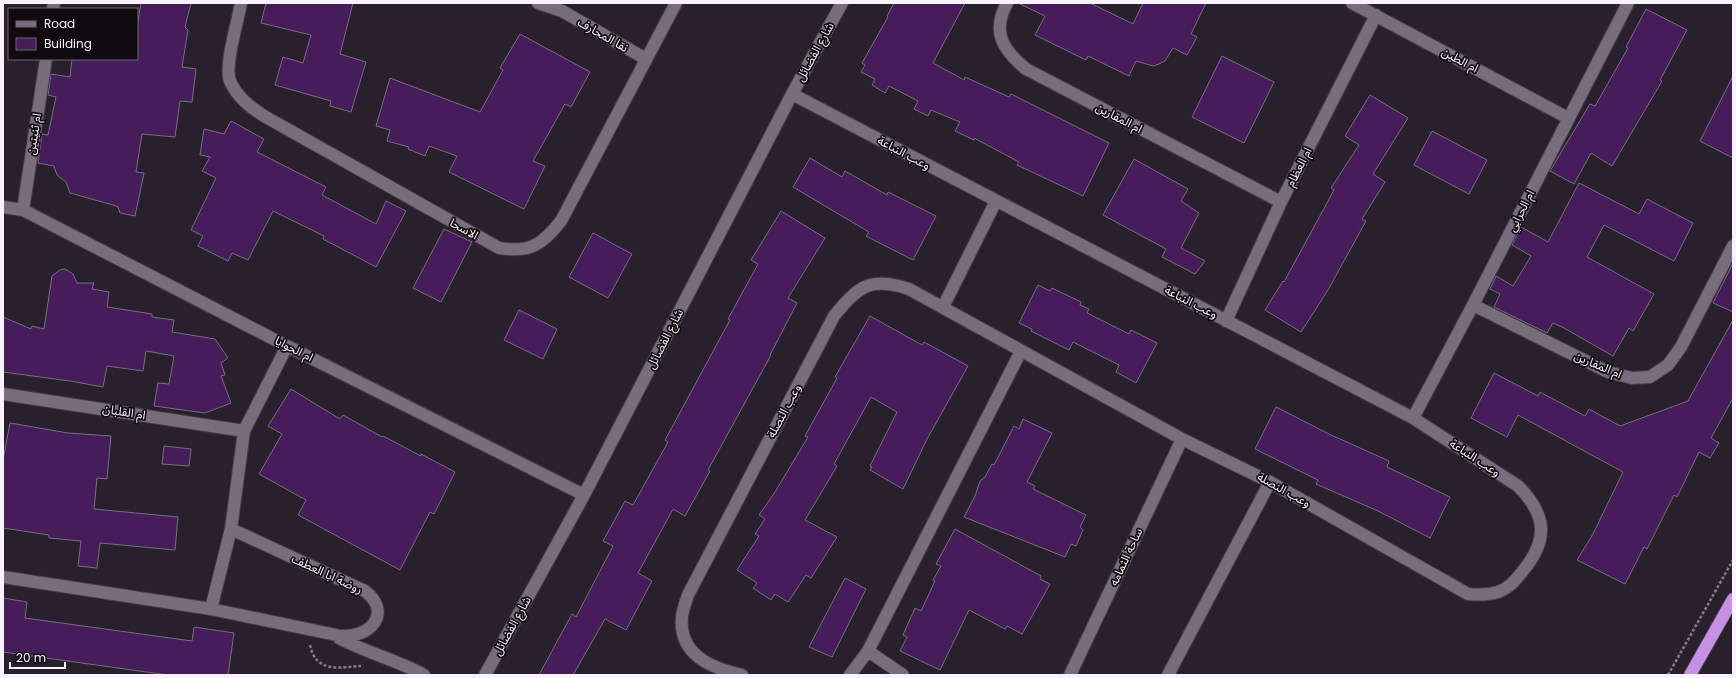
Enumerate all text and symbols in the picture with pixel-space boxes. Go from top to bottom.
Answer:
legend [8,8,138,60]
street label: نقا المحارف [575,13,632,56]
text: Road [44,15,75,32]
street label: شارع الفضائل [791,19,839,85]
text: Building [44,35,92,52]
street label: ام الطين [1438,43,1482,77]
street label: ام المقارين [1092,98,1146,138]
street label: ام ثنيتين [22,112,46,156]
street label: وعب النباعة [875,132,934,174]
street label: ام العظام [1281,144,1317,190]
street label: ام الحرابي [1503,187,1540,235]
street label: الاسحا [447,214,482,243]
street label: وعب النباعة [1162,281,1221,322]
street label: شارع الفضائل [642,306,688,372]
street label: ام الحوايا [272,332,317,366]
street label: ام المقارين [1571,347,1625,383]
street label: وعب النصلة [762,381,805,441]
street label: ام القلبان [101,400,147,424]
street label: وعب النباعة [1447,435,1504,480]
street label: وعب النصلة [1254,468,1314,511]
street label: ساحة الثمامه [1105,525,1146,588]
street label: روضة ابا العطف [289,550,365,597]
street label: شارع الفضائل [488,593,536,659]
scale bar [10,644,65,670]
text: 20 m [16,649,46,666]

